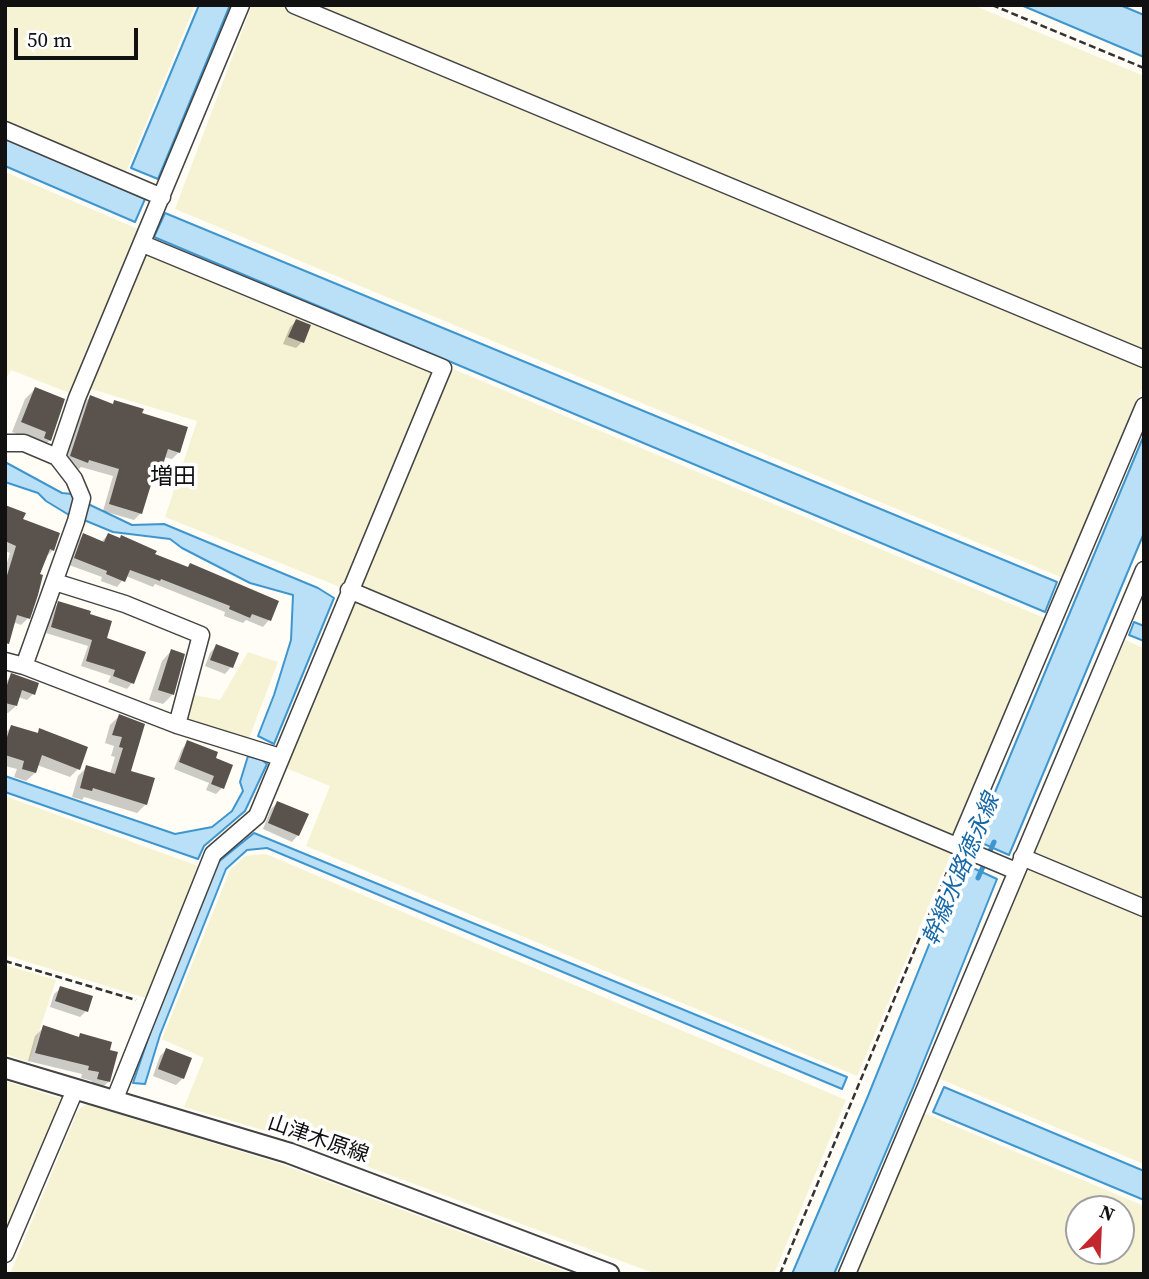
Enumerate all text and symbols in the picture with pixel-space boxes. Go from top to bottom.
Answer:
scale bar [18,14,142,58]
text: 50 m [27,25,72,54]
district label: 増田 [150,464,196,492]
water label: 幹線水路徳永線 [918,791,1006,949]
street label: 山津木原線 [264,1111,372,1169]
north arrow [1065,1195,1135,1265]
text: N [1096,1198,1119,1227]

